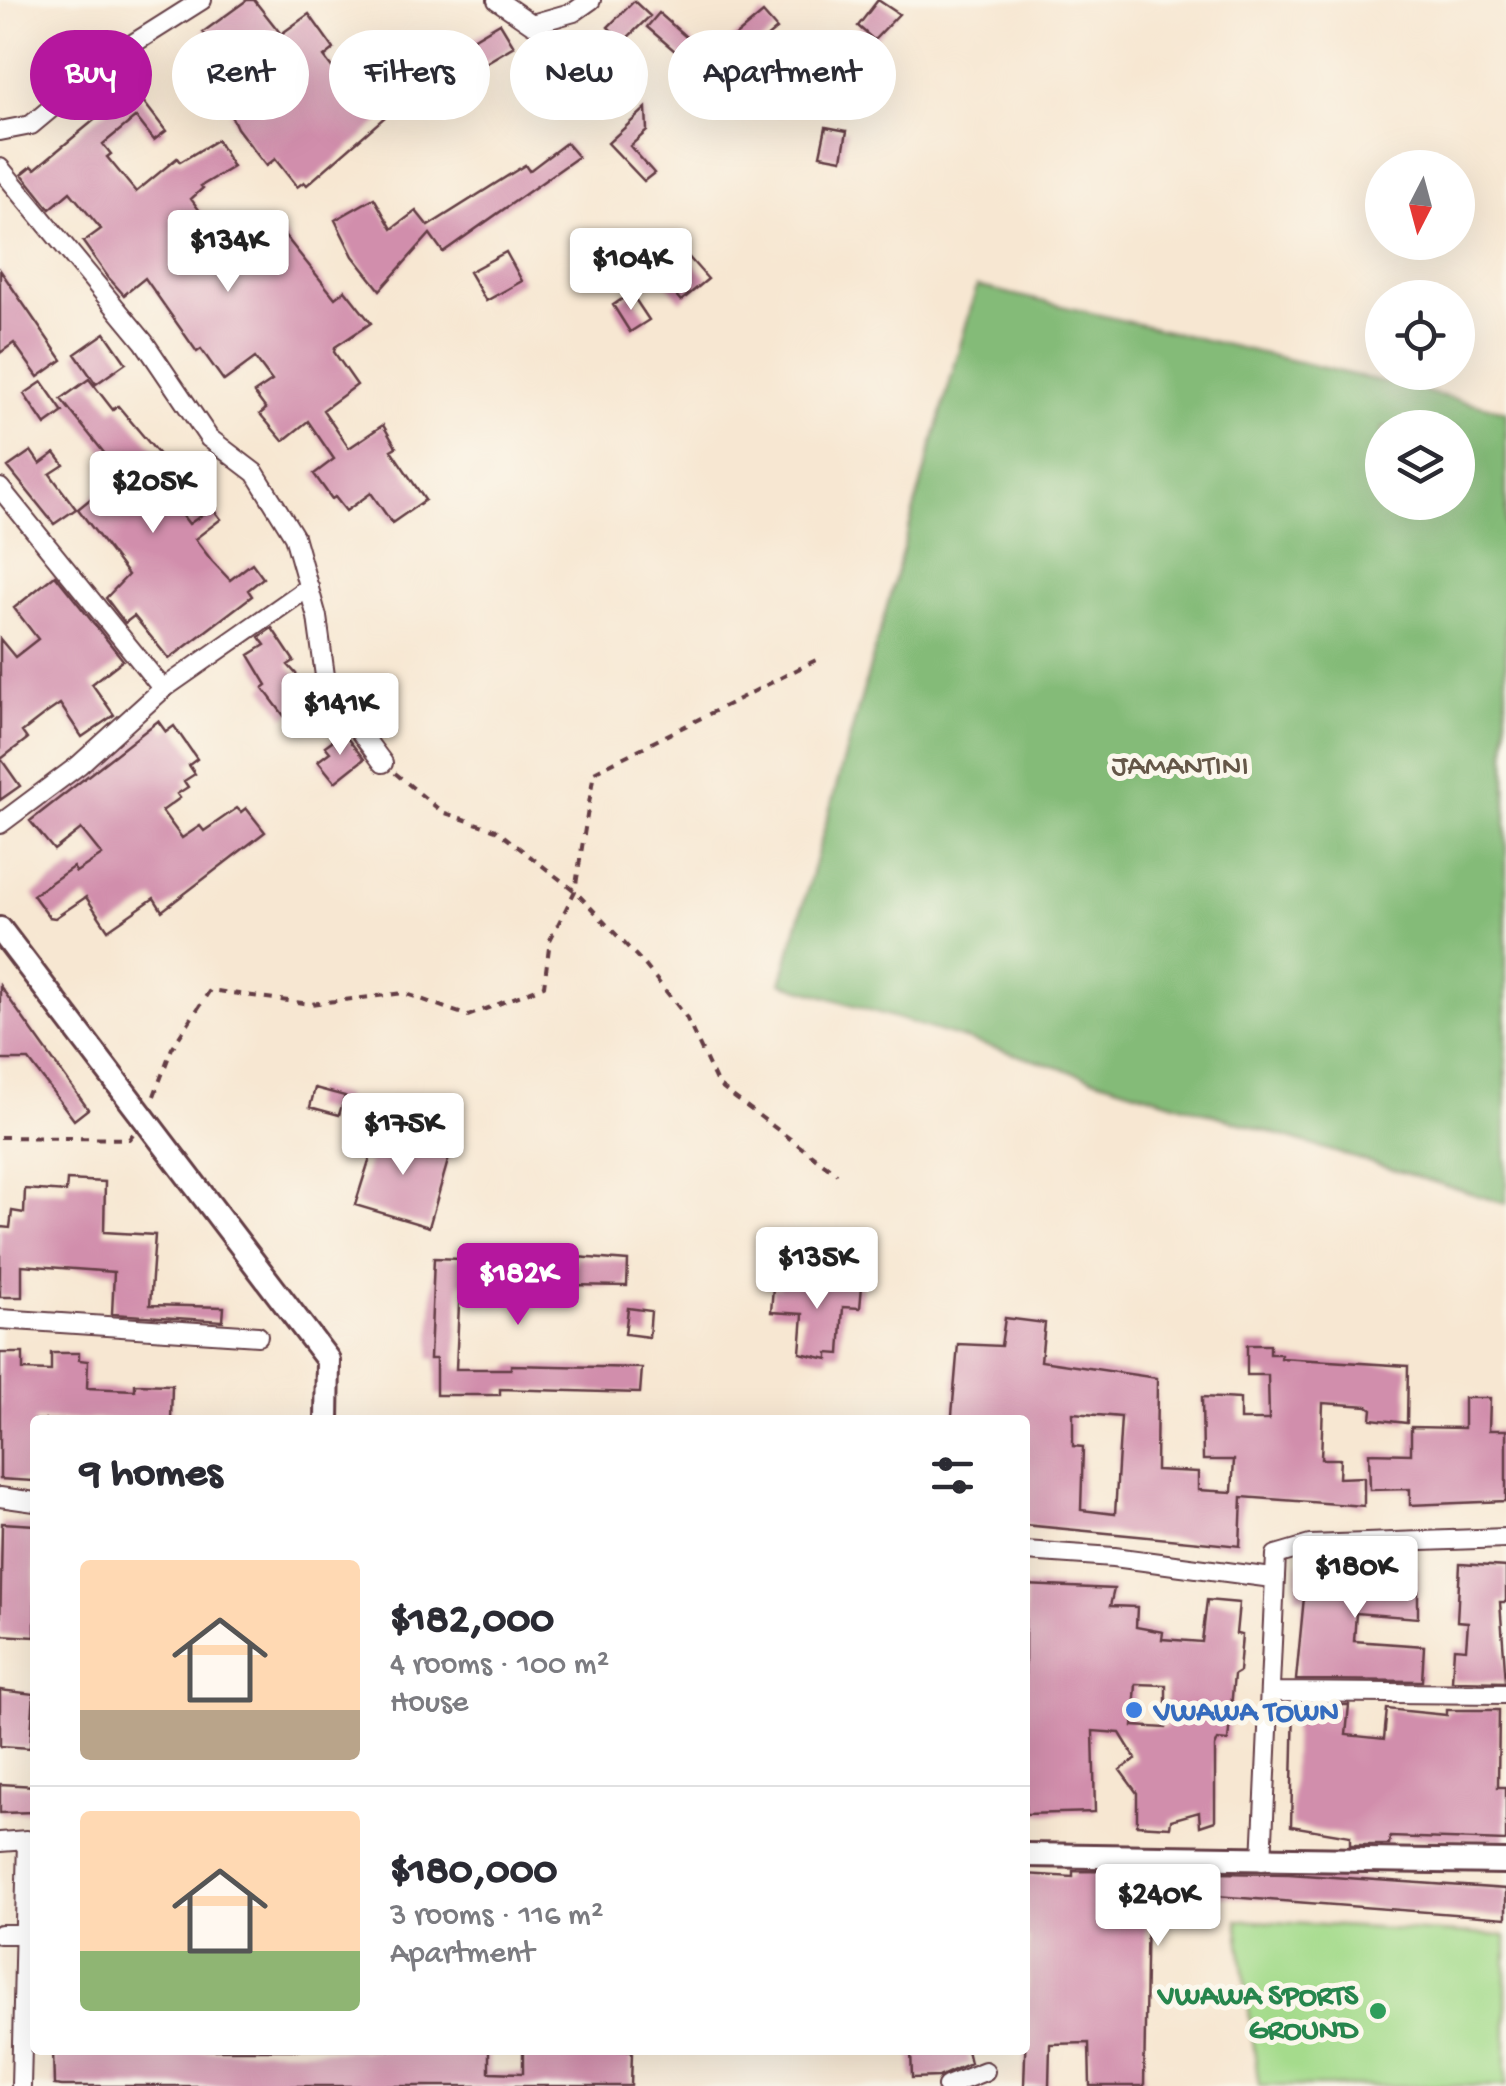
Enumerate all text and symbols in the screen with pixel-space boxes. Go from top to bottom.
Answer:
chip: Buy [30,30,152,120]
chip: Rent [172,30,309,120]
chip: Filters [329,30,490,120]
chip: New [510,30,648,120]
chip: Apartment [668,30,896,120]
north arrow [1365,150,1475,260]
map controls [1365,150,1475,520]
pin: $134K [158,210,298,295]
text: $134K [190,223,266,261]
pin: $104K [561,228,701,313]
text: $104K [592,241,670,279]
button: locate [1365,280,1475,390]
button: layers [1365,410,1475,520]
pin: $205K [83,451,223,536]
text: $205K [112,464,194,502]
pin: $141K [270,673,410,758]
text: $141K [304,686,376,724]
park label: JAMANTINI [1111,751,1249,786]
pin: $175K [333,1093,473,1178]
text: $175K [364,1106,442,1144]
pin: $135K [747,1227,887,1312]
text: $135K [778,1240,856,1278]
pin: $182K [448,1243,588,1328]
text: $182K [479,1256,557,1294]
icon: filters [925,1448,980,1503]
text: 9 homes [80,1451,222,1500]
pin: $180K [1285,1536,1425,1621]
text: $180K [1315,1549,1395,1587]
text: $182,000 [390,1598,554,1647]
icon: home [160,1600,280,1720]
text: 4 rooms · 100 m² [390,1647,609,1685]
text: House [390,1685,468,1723]
place label: VWAWA TOWN [1152,1697,1339,1732]
marker: VWAWA TOWN [1123,1699,1145,1721]
text: $180,000 [390,1849,557,1898]
icon: home [160,1851,280,1971]
pin: $240K [1088,1864,1228,1949]
text: $240K [1118,1877,1199,1915]
text: 3 rooms · 116 m² [390,1898,603,1936]
text: Apartment [390,1936,534,1974]
place label: VWAWA SPORTS GROUND [1156,1981,1359,2050]
marker: VWAWA SPORTS GROUND [1367,2000,1389,2022]

